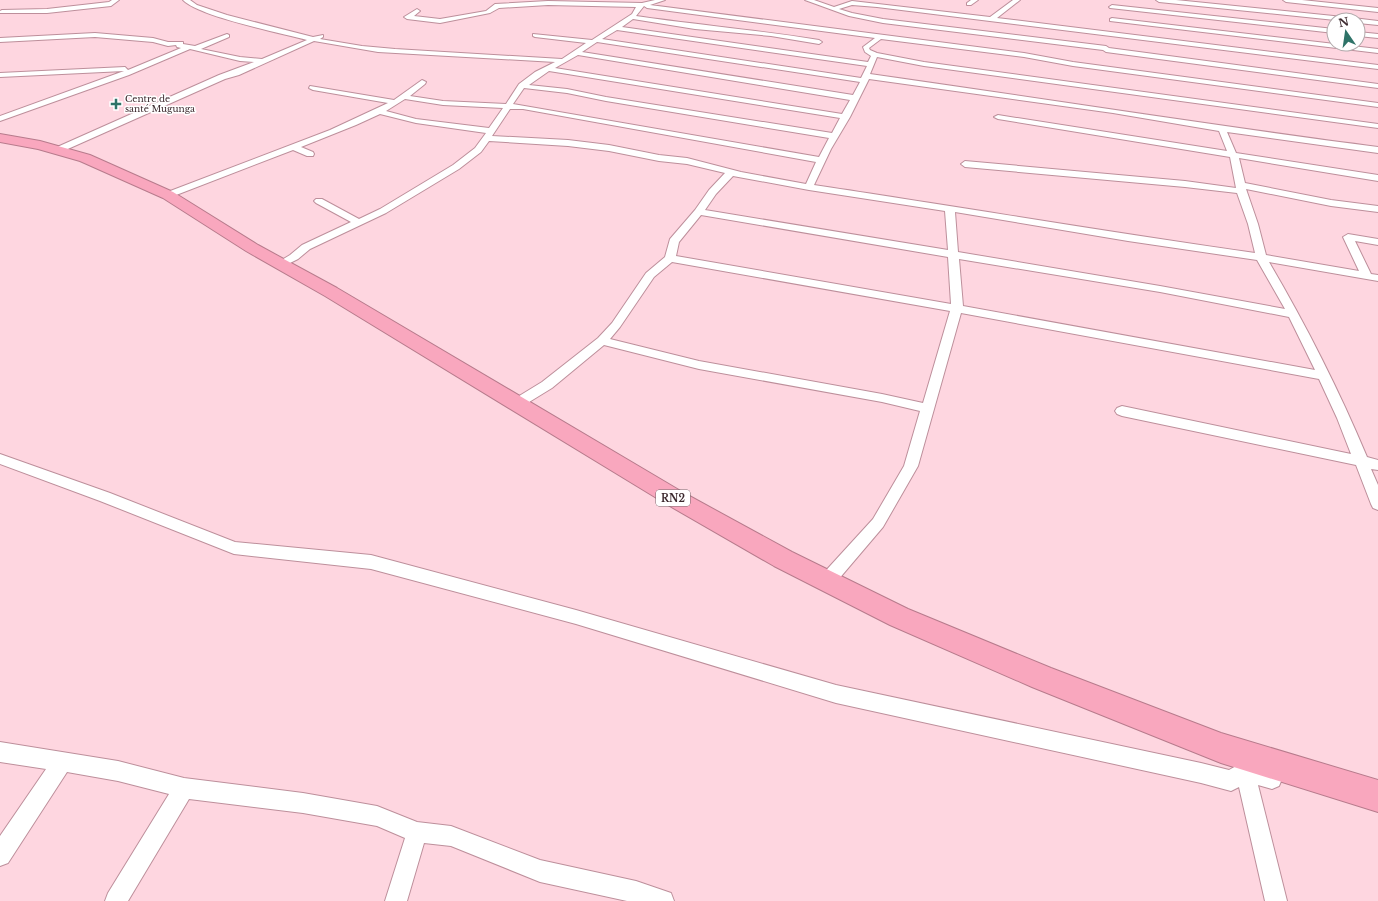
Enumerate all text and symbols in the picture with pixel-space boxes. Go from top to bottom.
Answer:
north arrow [1326,12,1366,52]
text: N [1337,14,1351,30]
place label: Centre de santé Mugunga [125,93,195,114]
marker: Centre de santé Mugunga [110,98,122,110]
road number: RN2 [656,490,690,506]

